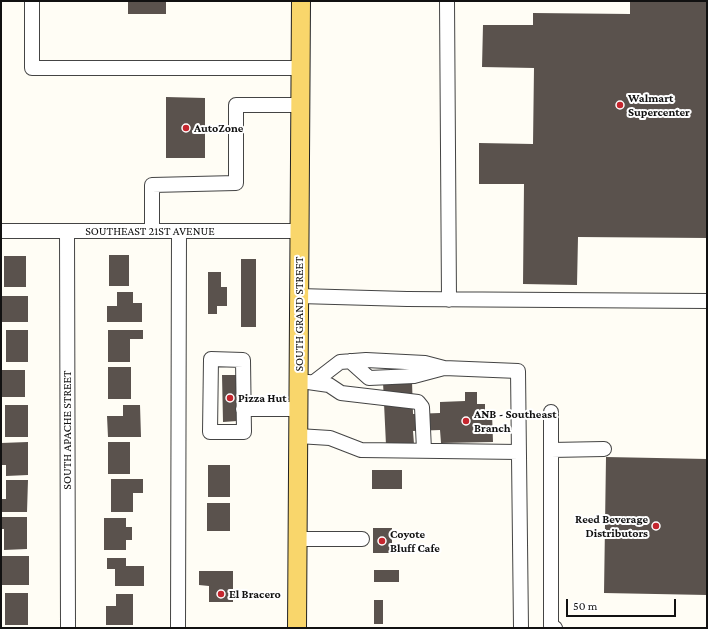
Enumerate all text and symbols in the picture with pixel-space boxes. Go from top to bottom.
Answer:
place label: Walmart Supercenter [628,91,690,119]
marker: Walmart Supercenter [615,100,625,110]
place label: AutoZone [194,121,243,135]
marker: AutoZone [181,123,191,133]
street label: SOUTHEAST 21ST AVENUE [85,224,215,238]
street label: SOUTH GRAND STREET [292,256,306,372]
street label: SOUTH APACHE STREET [60,370,74,490]
place label: Pizza Hut [238,391,287,405]
marker: Pizza Hut [225,393,235,403]
place label: ANB - Southeast Branch [474,407,556,435]
marker: ANB - Southeast Branch [461,416,471,426]
place label: Reed Beverage Distributors [575,512,648,540]
marker: Reed Beverage Distributors [651,521,661,531]
place label: Coyote Bluff Cafe [390,527,440,555]
marker: Coyote Bluff Cafe [377,536,387,546]
place label: El Bracero [229,587,281,601]
marker: El Bracero [216,589,226,599]
scale bar [568,591,678,617]
text: 50 m [573,599,597,613]

